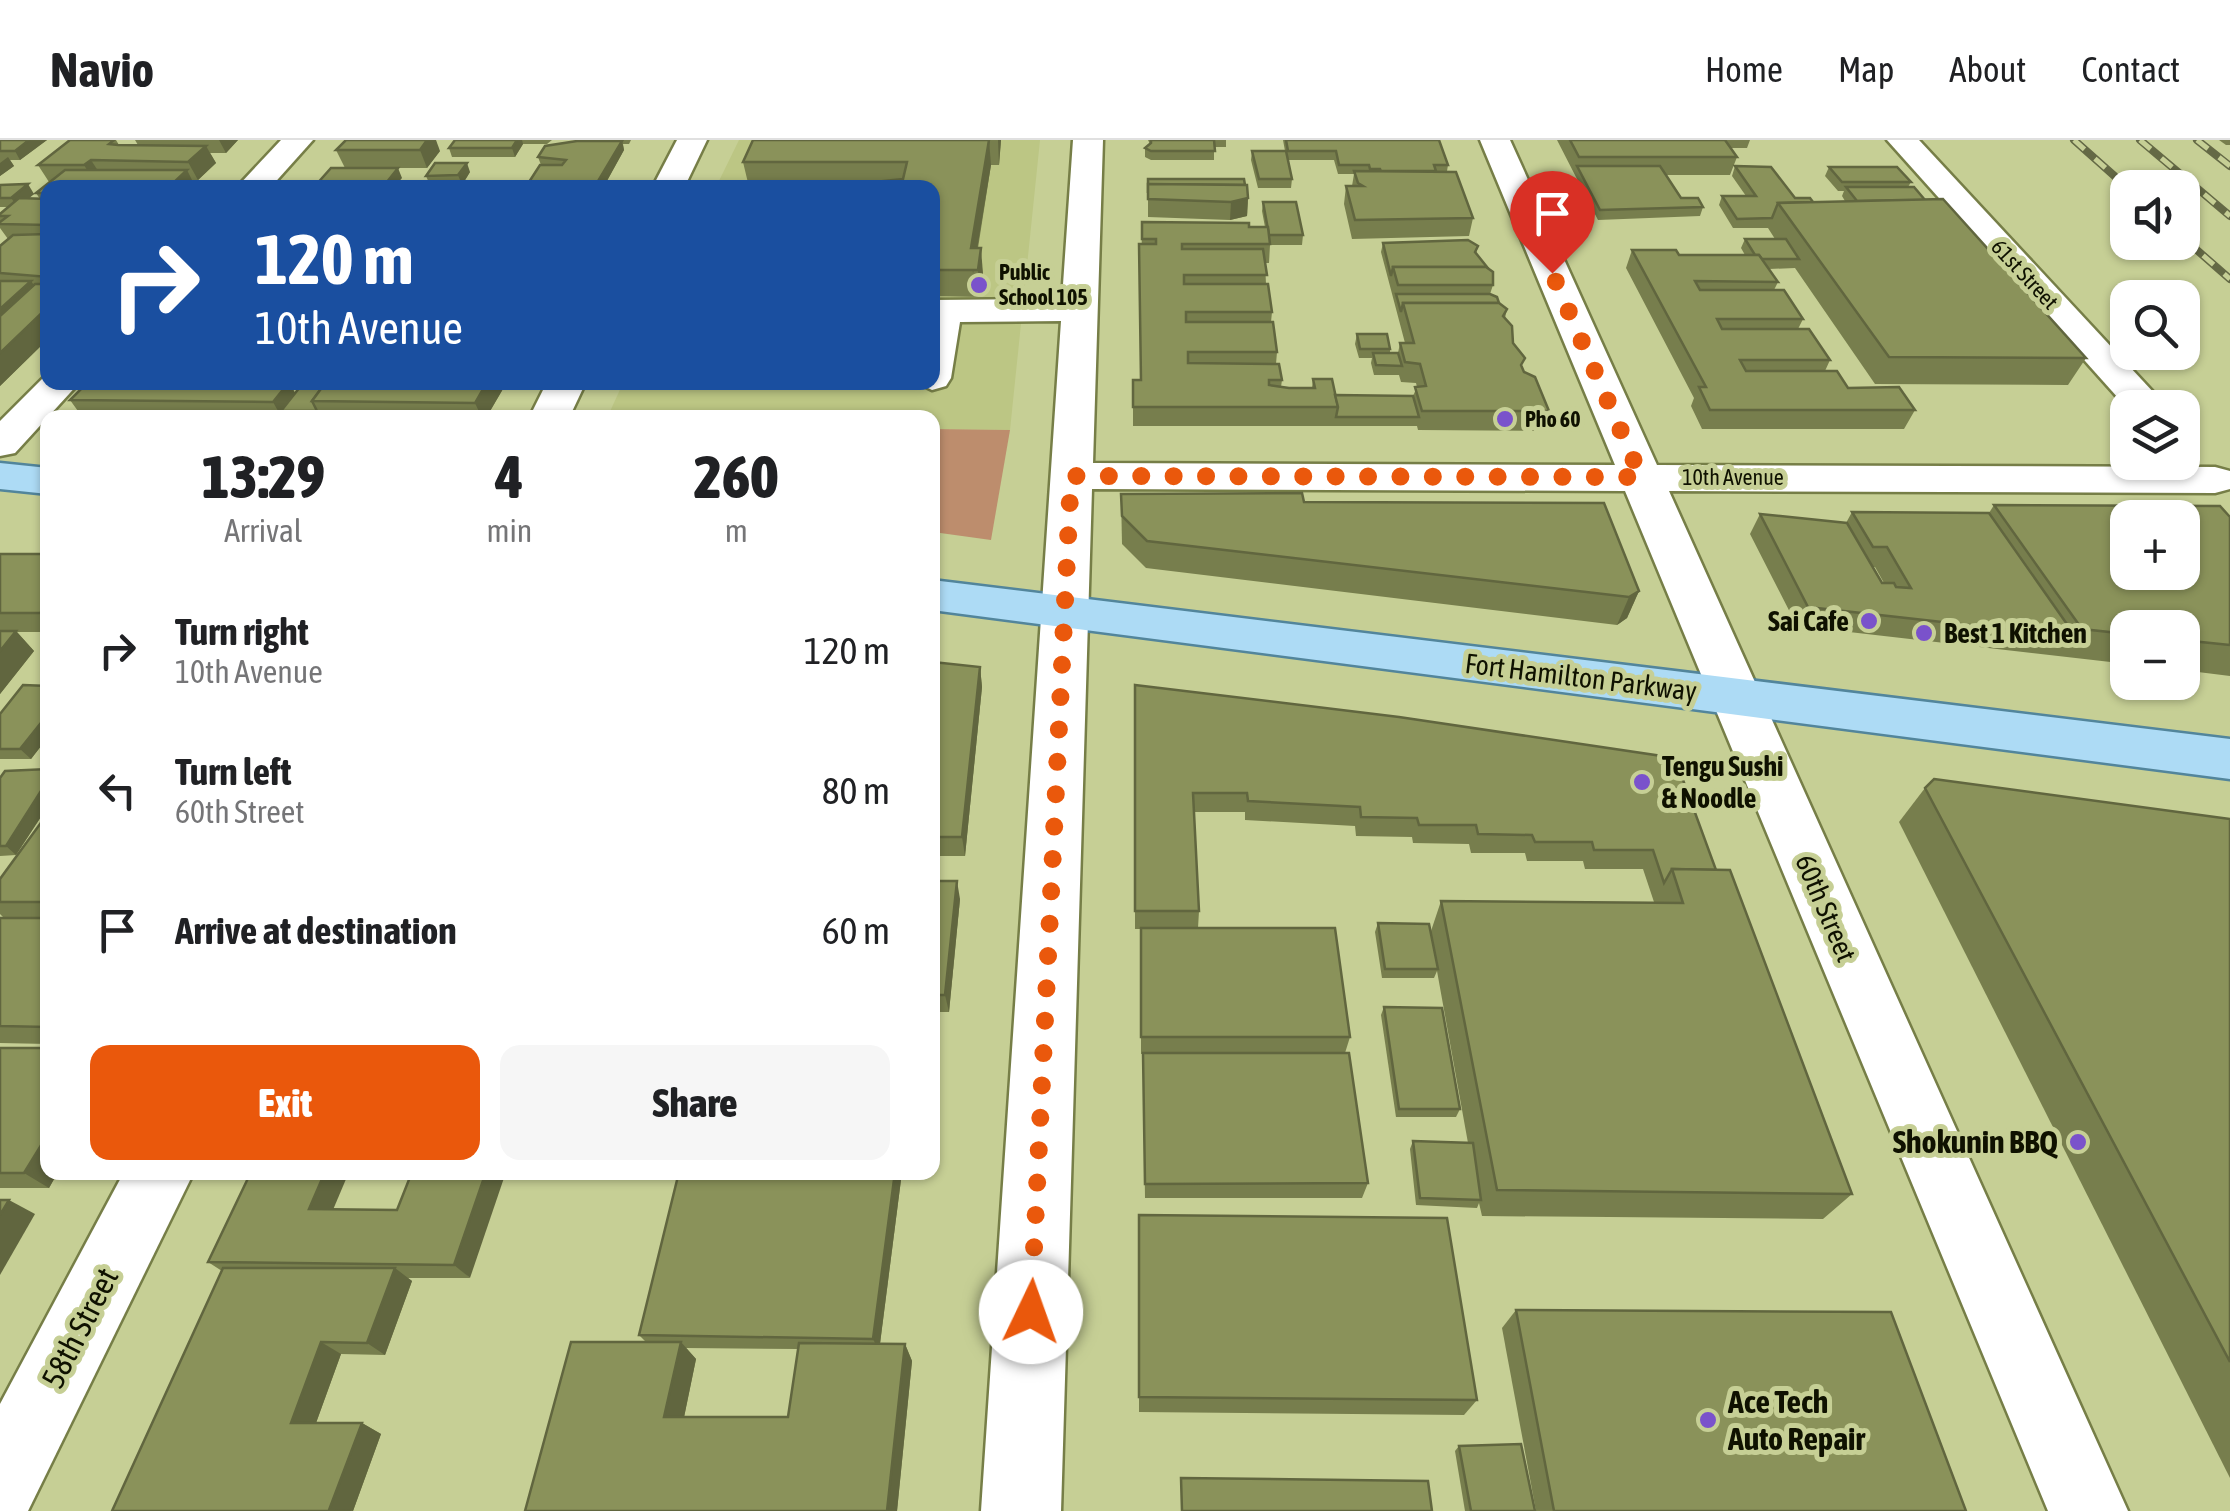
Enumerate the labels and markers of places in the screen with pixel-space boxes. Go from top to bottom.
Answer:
pin [1510,171,1595,274]
place label: Public School 105 [999,259,1088,310]
marker: Public School 105 [968,274,990,296]
place label: Pho 60 [1525,406,1580,432]
marker: Pho 60 [1494,408,1516,430]
place label: Sai Cafe [1768,605,1849,637]
marker: Sai Cafe [1858,610,1880,632]
place label: Best 1 Kitchen [1944,617,2087,649]
marker: Best 1 Kitchen [1913,622,1935,644]
place label: Tengu Sushi & Noodle [1662,750,1784,814]
marker: Tengu Sushi & Noodle [1631,771,1653,793]
place label: Shokunin BBQ [1893,1123,2058,1160]
marker: Shokunin BBQ [2067,1131,2089,1153]
place label: Ace Tech Auto Repair [1727,1383,1865,1457]
marker: Ace Tech Auto Repair [1697,1409,1719,1431]

